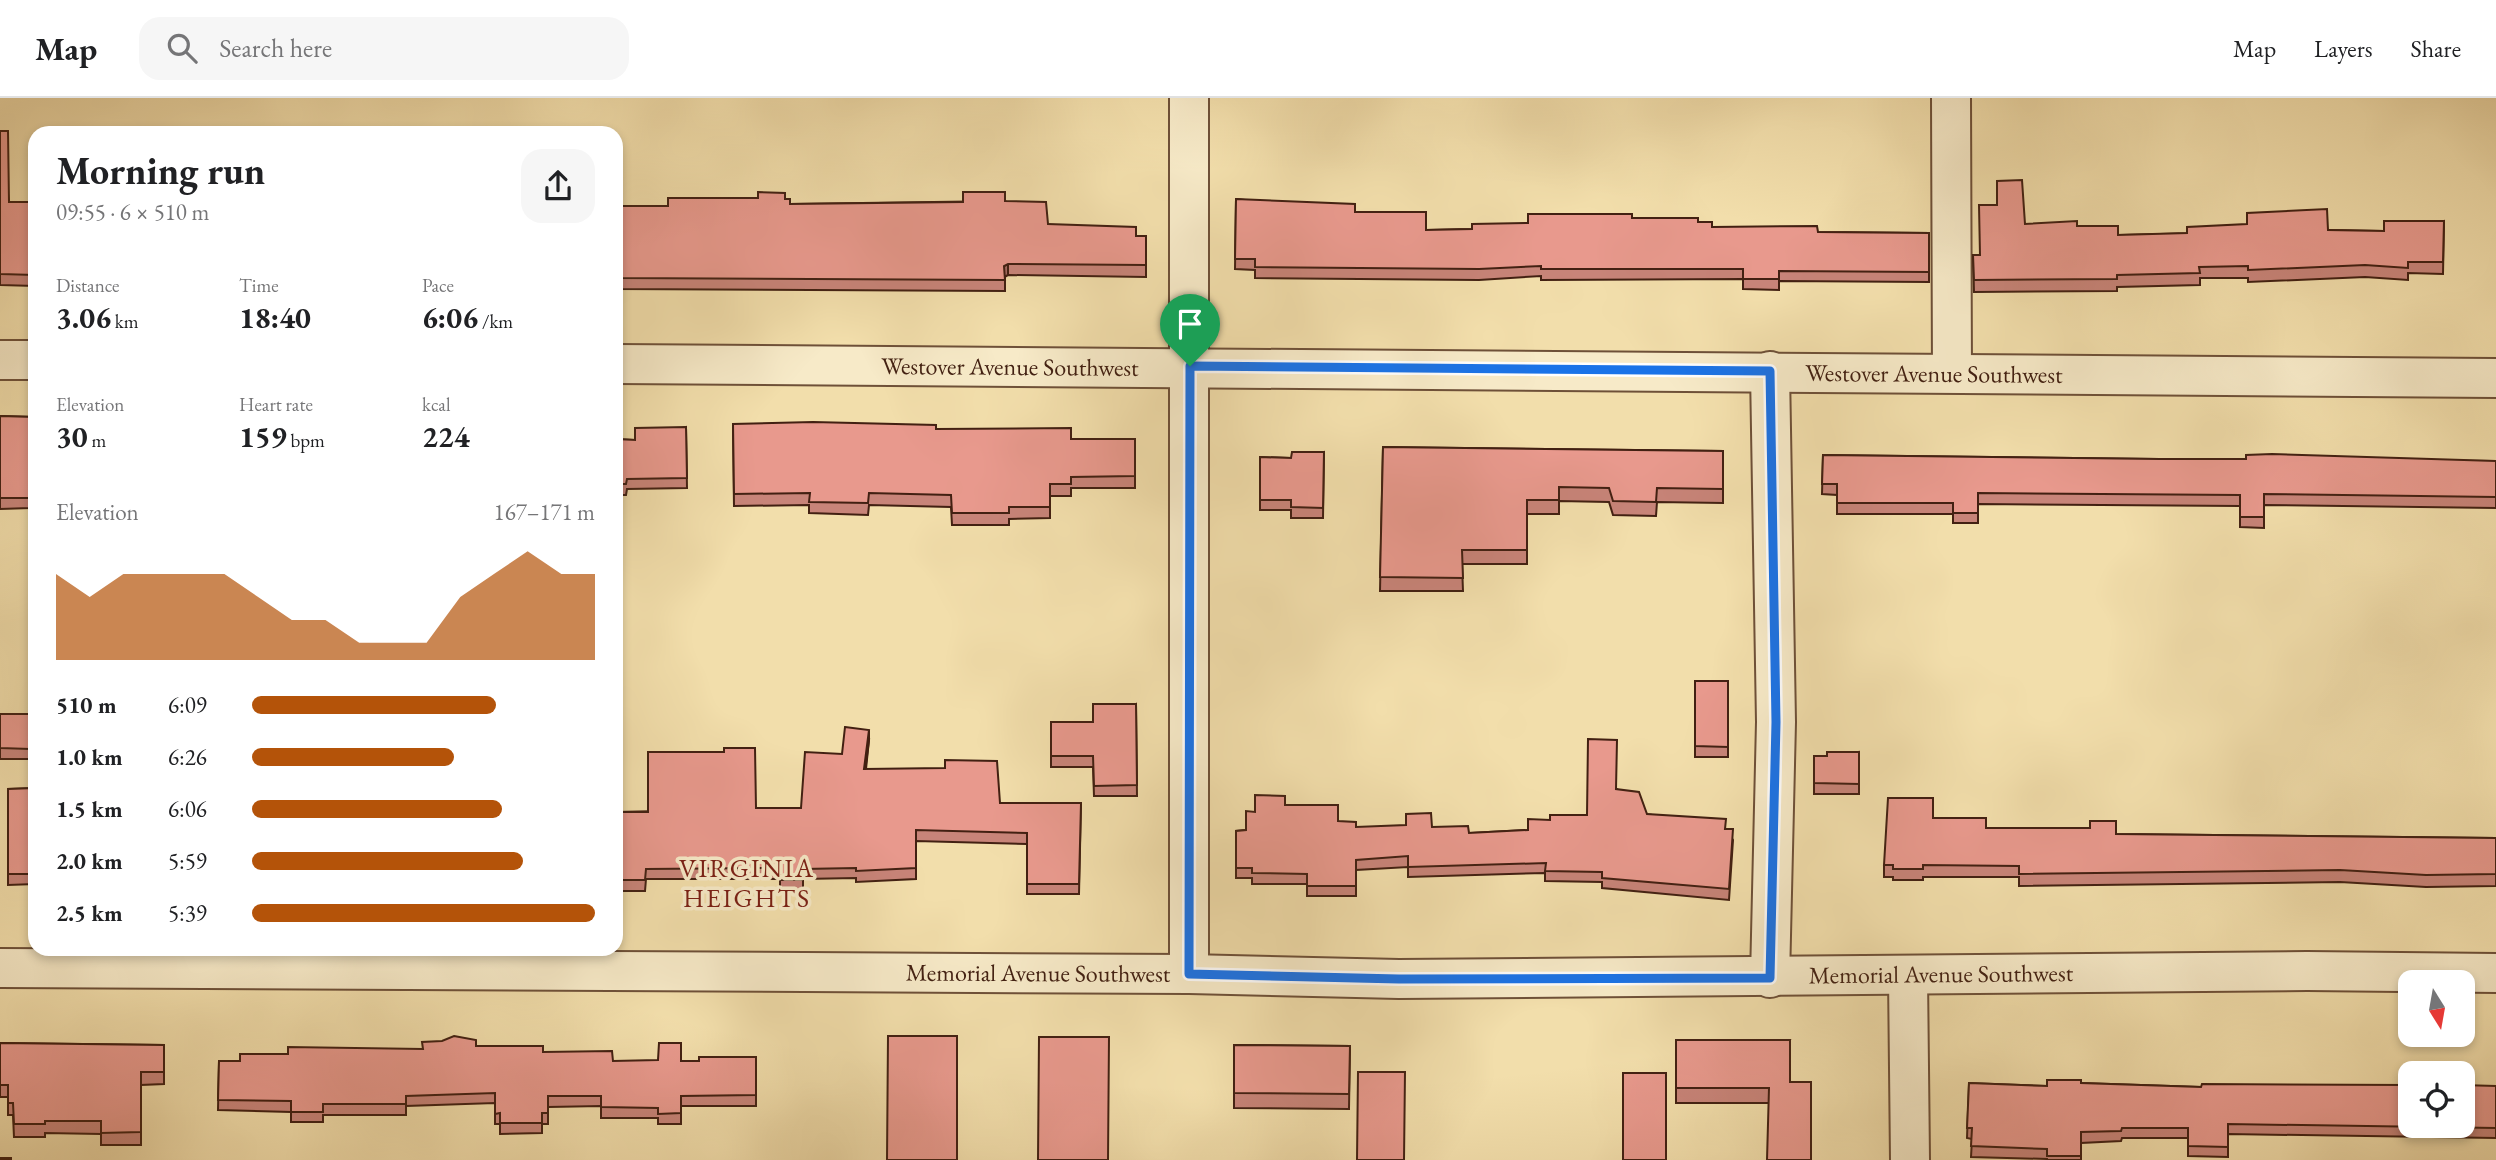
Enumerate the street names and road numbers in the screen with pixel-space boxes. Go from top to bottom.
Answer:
street label: Westover Avenue Southwest [881,350,1139,383]
street label: Westover Avenue Southwest [1805,357,2063,390]
street label: Memorial Avenue Southwest [906,957,1171,989]
street label: Memorial Avenue Southwest [1809,957,2074,990]

